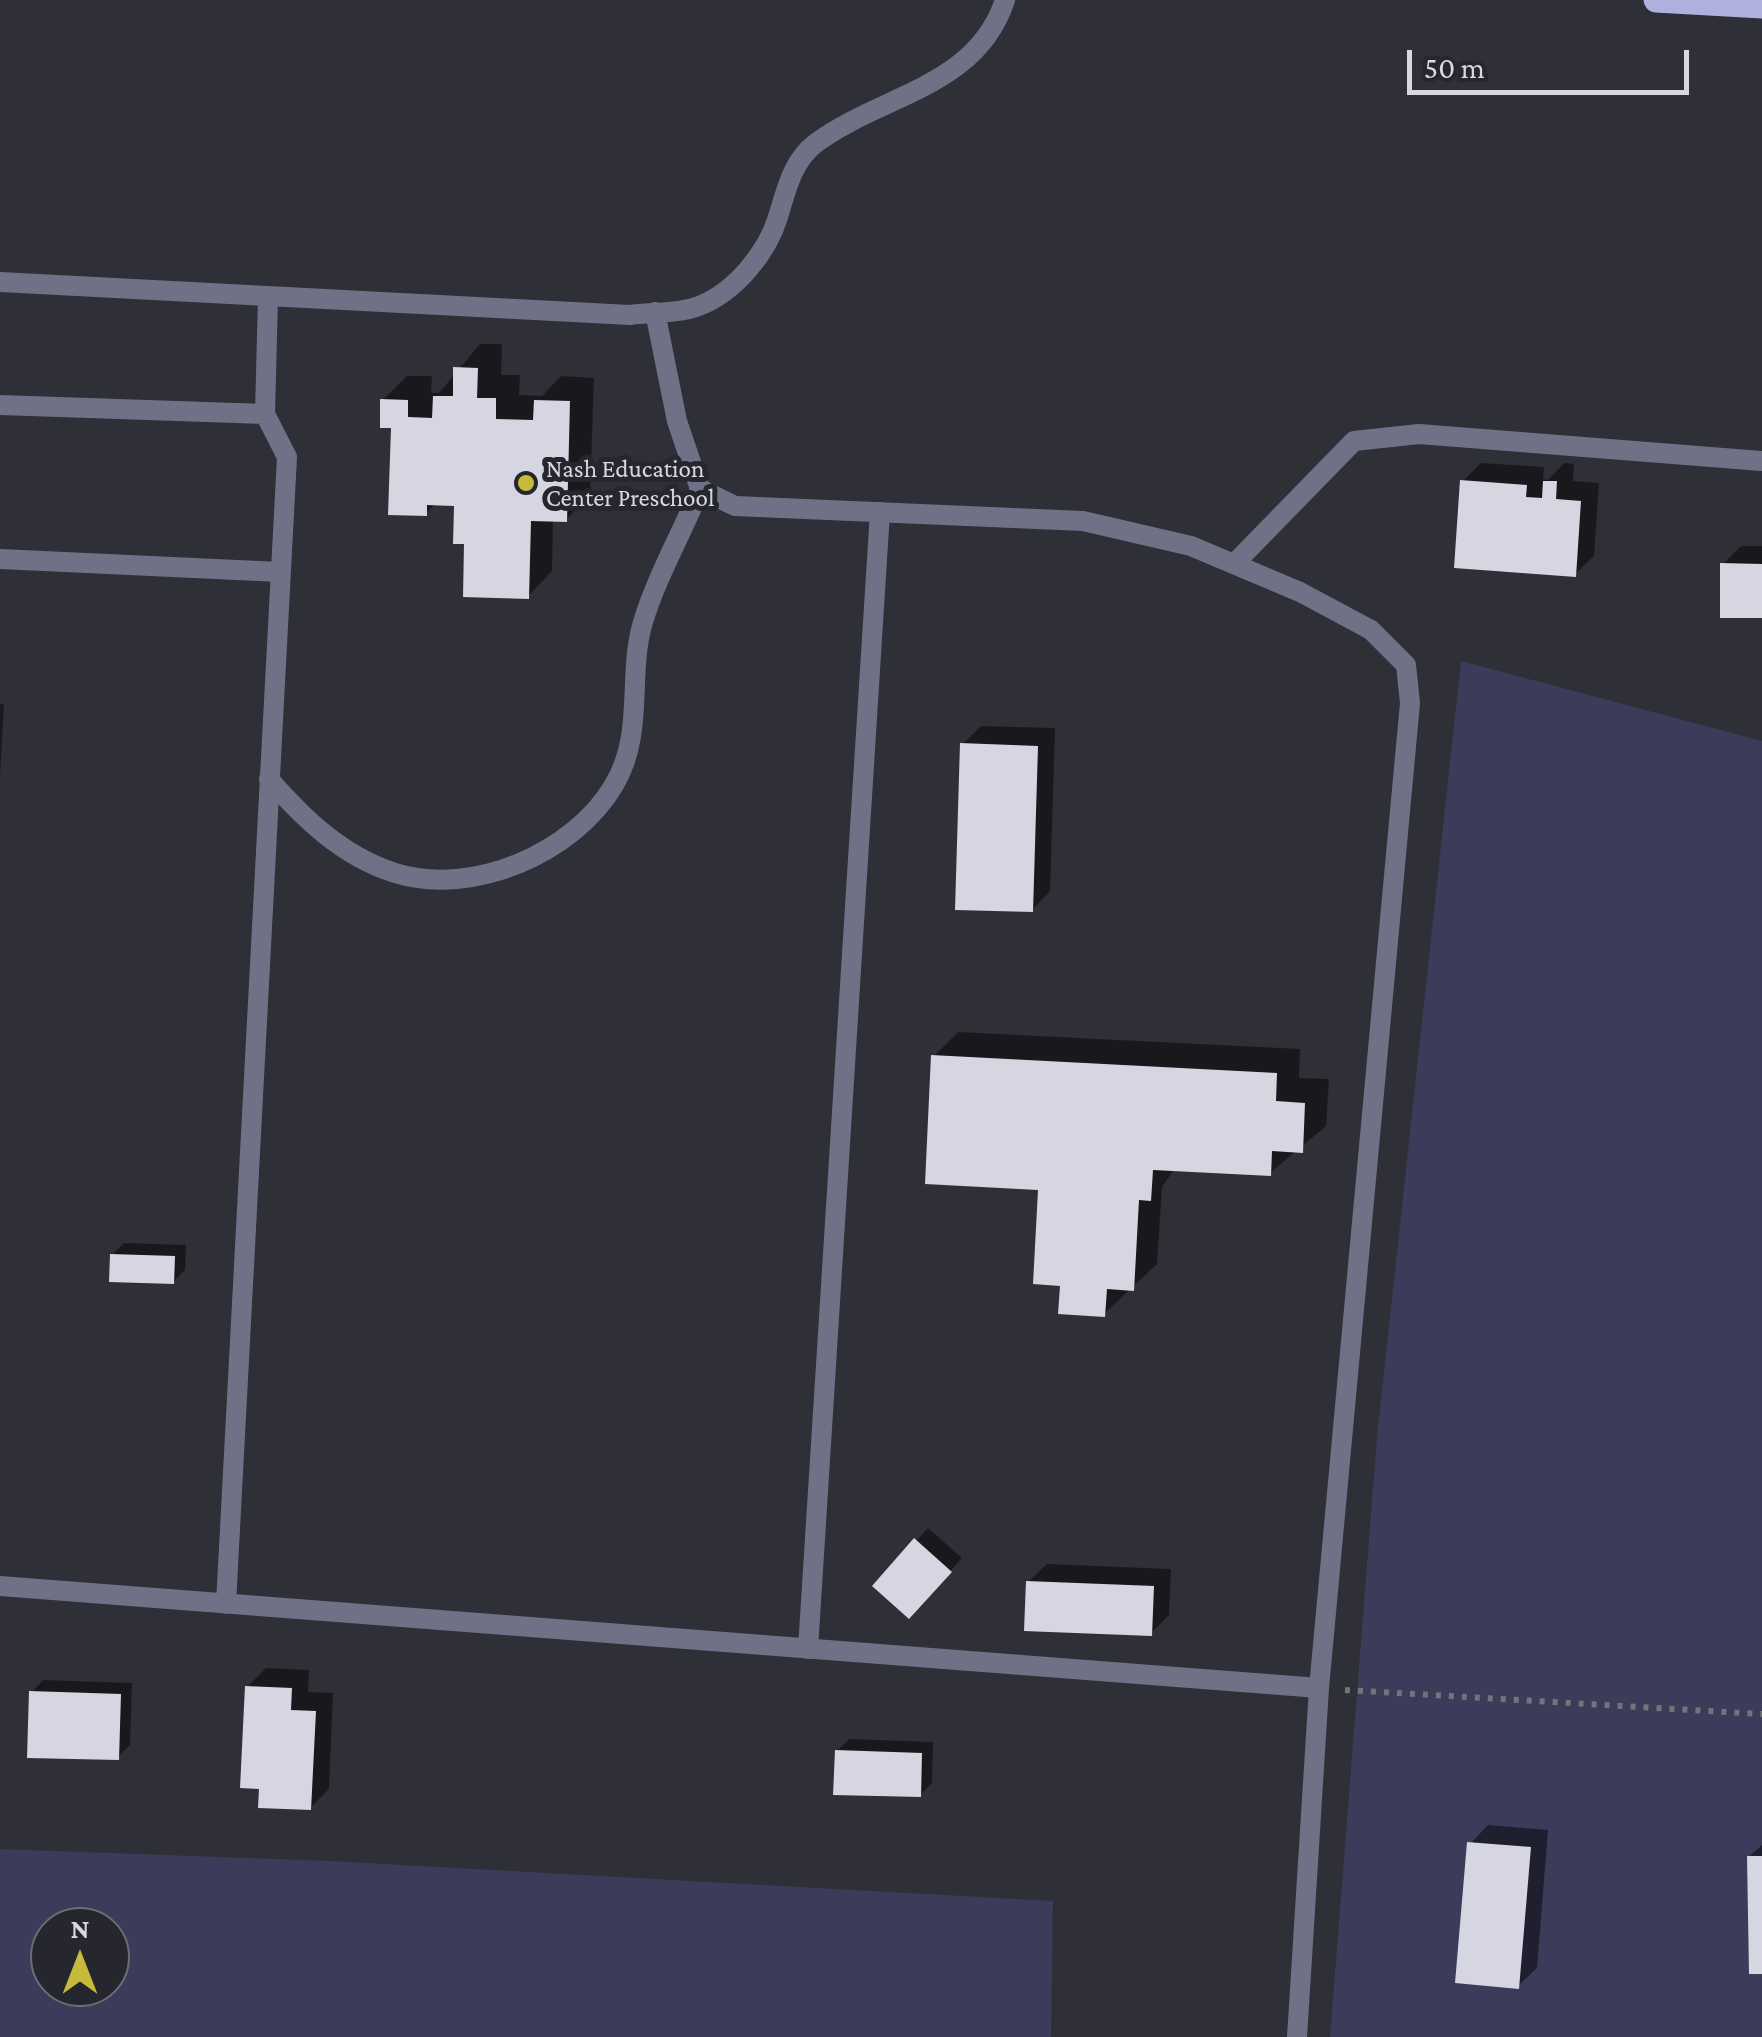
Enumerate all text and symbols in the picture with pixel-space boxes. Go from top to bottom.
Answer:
scale bar [1412,30,1694,92]
text: 50 m [1424,51,1485,84]
place label: Nash Education Center Preschool [546,454,714,513]
marker: Nash Education Center Preschool [515,472,537,494]
north arrow [30,1907,130,2007]
text: N [70,1913,90,1944]

